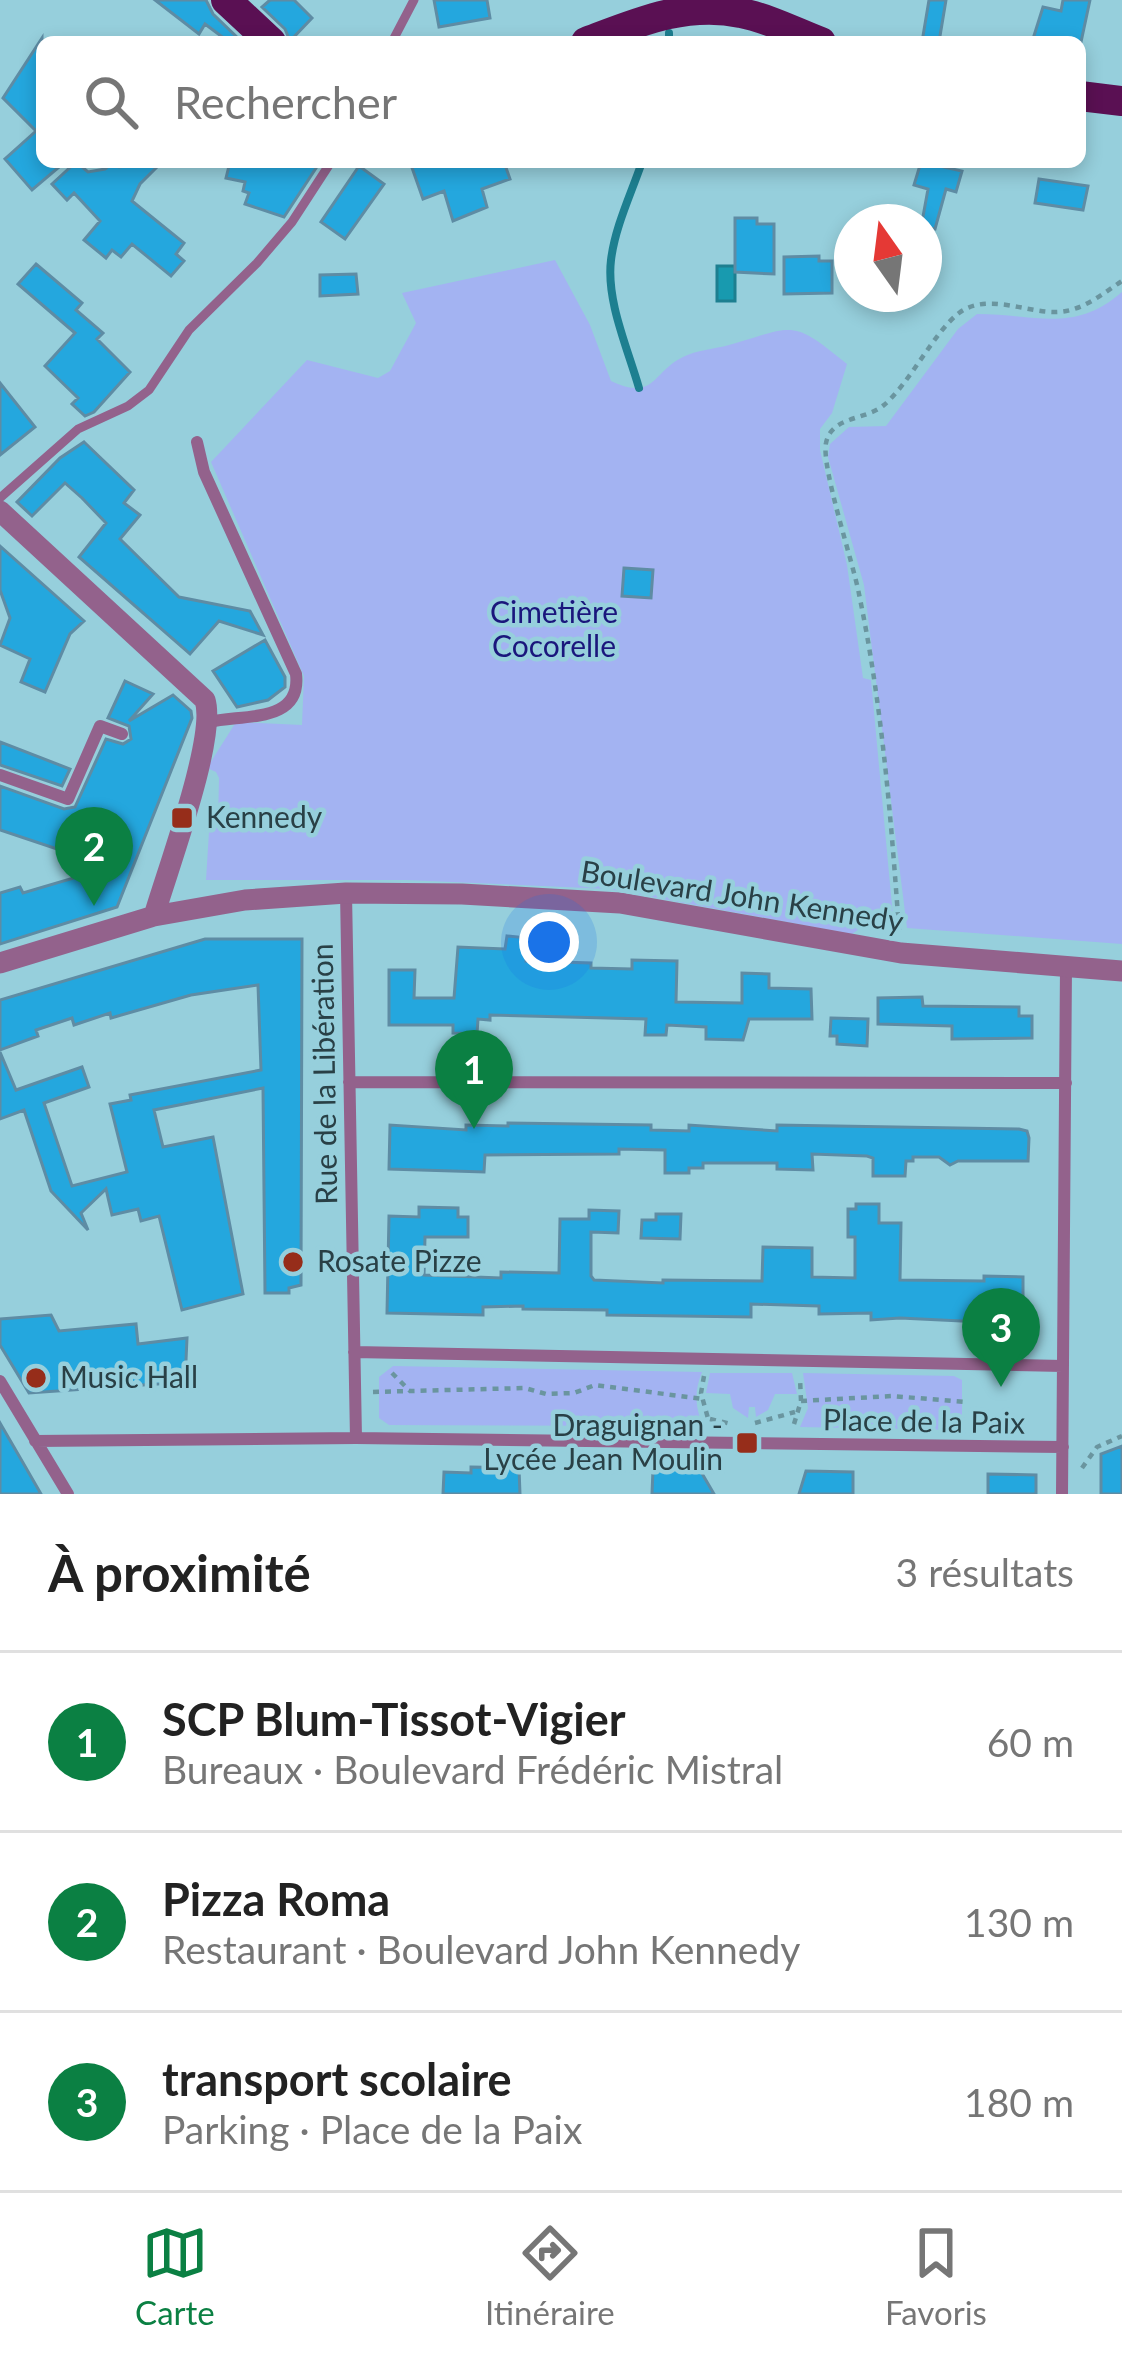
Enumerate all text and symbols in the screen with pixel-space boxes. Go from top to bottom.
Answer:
search box [36,36,1086,168]
icon: search [78,69,144,135]
text: Rechercher [174,75,397,129]
north arrow [834,204,942,312]
park label: Cimetière Cocorelle [490,593,618,663]
place label: Kennedy [206,798,323,834]
marker: Kennedy [169,805,195,831]
pin: 2 [55,807,133,906]
street label: Boulevard John Kennedy [579,852,907,938]
your location [519,912,579,972]
street label: Rue de la Libération [303,943,343,1205]
pin: 1 [435,1030,513,1129]
place label: Rosate Pizze [317,1242,482,1278]
marker: Rosate Pizze [280,1249,306,1275]
pin: 3 [962,1288,1040,1387]
place label: Music Hall [60,1358,198,1394]
marker: Music Hall [23,1365,49,1391]
street label: Place de la Paix [823,1400,1025,1440]
place label: Draguignan - Lycée Jean Moulin [483,1406,723,1476]
marker: Draguignan - Lycée Jean Moulin [734,1430,760,1456]
text: À proximité [48,1542,311,1603]
text: 3 résultats [896,1549,1074,1595]
text: SCP Blum-Tissot-Vigier [162,1692,626,1746]
text: 1 [76,1719,98,1765]
text: 60 m [987,1719,1074,1765]
text: Bureaux · Boulevard Frédéric Mistral [162,1746,783,1792]
text: Pizza Roma [162,1872,390,1926]
text: 2 [76,1899,98,1945]
text: 130 m [964,1899,1074,1945]
text: Restaurant · Boulevard John Kennedy [162,1926,800,1972]
text: transport scolaire [162,2052,512,2106]
text: 3 [76,2079,98,2125]
text: 180 m [964,2079,1074,2125]
text: Parking · Place de la Paix [162,2106,582,2152]
tab: Carte [135,2220,215,2332]
tab: Itinéraire [485,2220,615,2332]
tab: Favoris [885,2220,987,2332]

